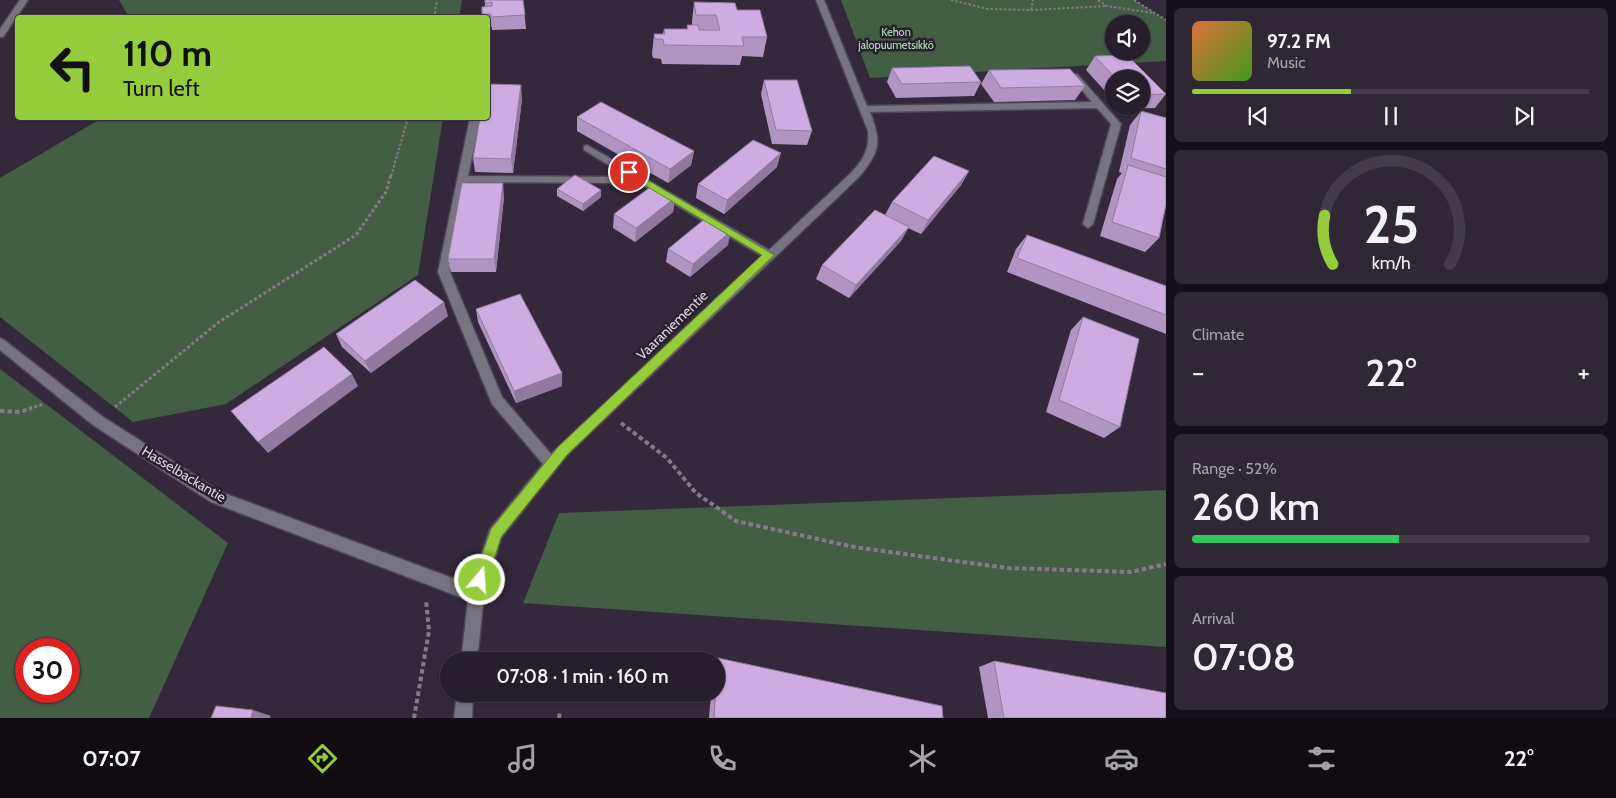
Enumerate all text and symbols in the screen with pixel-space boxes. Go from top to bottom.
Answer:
map controls [1105,15,1150,115]
button: sound [1105,15,1150,60]
park label: Kehon jalopuumetsikkö [857,25,934,52]
text: 97.2 FM [1267,30,1331,53]
text: 110 m [123,32,212,75]
icon: left [40,35,105,100]
text: Music [1267,53,1305,72]
button: layers [1105,70,1150,115]
text: Turn left [123,75,200,102]
icon: previous [1244,102,1272,130]
icon: pause [1377,102,1405,130]
icon: next [1510,102,1538,130]
pin [608,151,650,193]
icon: arrive [615,158,643,186]
text: 25 [1363,193,1419,256]
text: km/h [1371,252,1411,273]
street label: Vaaraniementie [632,286,712,364]
text: Climate [1192,325,1244,344]
text: 22° [1365,349,1417,396]
text: − [1192,355,1204,389]
text: + [1578,355,1590,389]
street label: Hasselbackantie [139,442,229,506]
text: Range · 52% [1192,459,1277,478]
text: 260 km [1192,483,1320,530]
position arrow [453,553,505,605]
text: Arrival [1192,609,1235,628]
text: 07:08 [1192,633,1296,680]
speed limit sign: 30 [15,638,80,703]
text: 07:08 · 1 min · 160 m [497,665,668,688]
icon: directions [305,741,340,776]
icon: music [505,741,540,776]
icon: phone [705,741,740,776]
icon: climate [905,741,940,776]
icon: car [1104,741,1139,776]
icon: filters [1304,741,1339,776]
text: 07:07 [82,745,141,772]
text: 22° [1504,745,1534,772]

